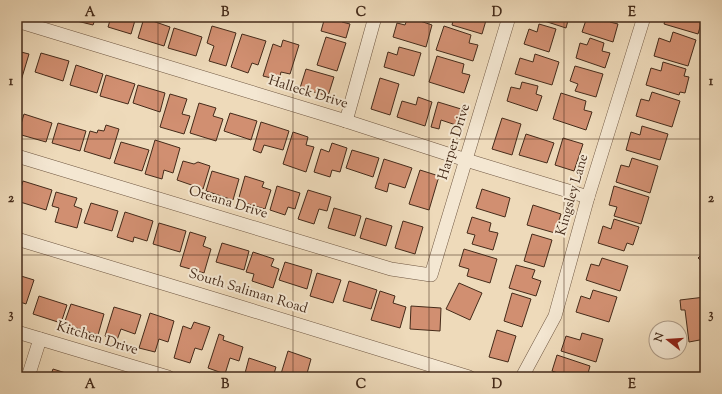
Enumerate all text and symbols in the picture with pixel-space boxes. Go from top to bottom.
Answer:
text: A [85,4,96,22]
text: B [221,4,230,22]
text: C [356,4,366,22]
text: D [492,4,502,22]
text: E [628,4,636,22]
street label: Halleck Drive [266,71,350,115]
text: 1 [9,73,14,91]
text: 1 [709,73,714,91]
street label: Harper Drive [434,101,476,183]
street label: Kingsley Lane [552,152,594,238]
street label: Oreana Drive [186,182,270,224]
text: 2 [8,190,15,208]
text: 2 [708,190,715,208]
street label: South Saliman Road [186,264,310,320]
text: 3 [8,306,14,324]
text: 3 [708,306,714,324]
street label: Kitchen Drive [54,317,140,361]
north arrow [648,320,688,360]
text: N [650,331,668,345]
text: A [85,376,96,394]
text: B [221,376,230,394]
text: C [356,376,366,394]
text: D [492,376,502,394]
text: E [628,376,636,394]

